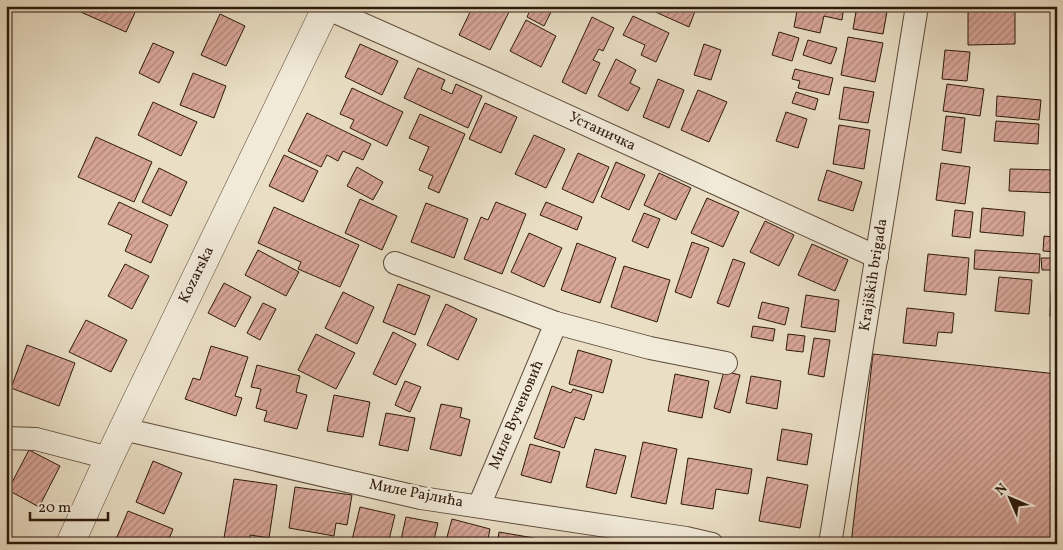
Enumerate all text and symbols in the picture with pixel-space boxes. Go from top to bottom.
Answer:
street label: Устаничка [565,107,639,157]
street label: Krajiških brigada [855,217,893,333]
street label: Kozarska [174,243,220,307]
street label: Миле Вученовић [484,357,550,473]
north arrow [986,472,1036,522]
street label: Миле Рајлића [367,475,465,513]
text: N [992,480,1012,500]
scale bar [30,490,108,522]
text: 20 m [38,498,71,519]

